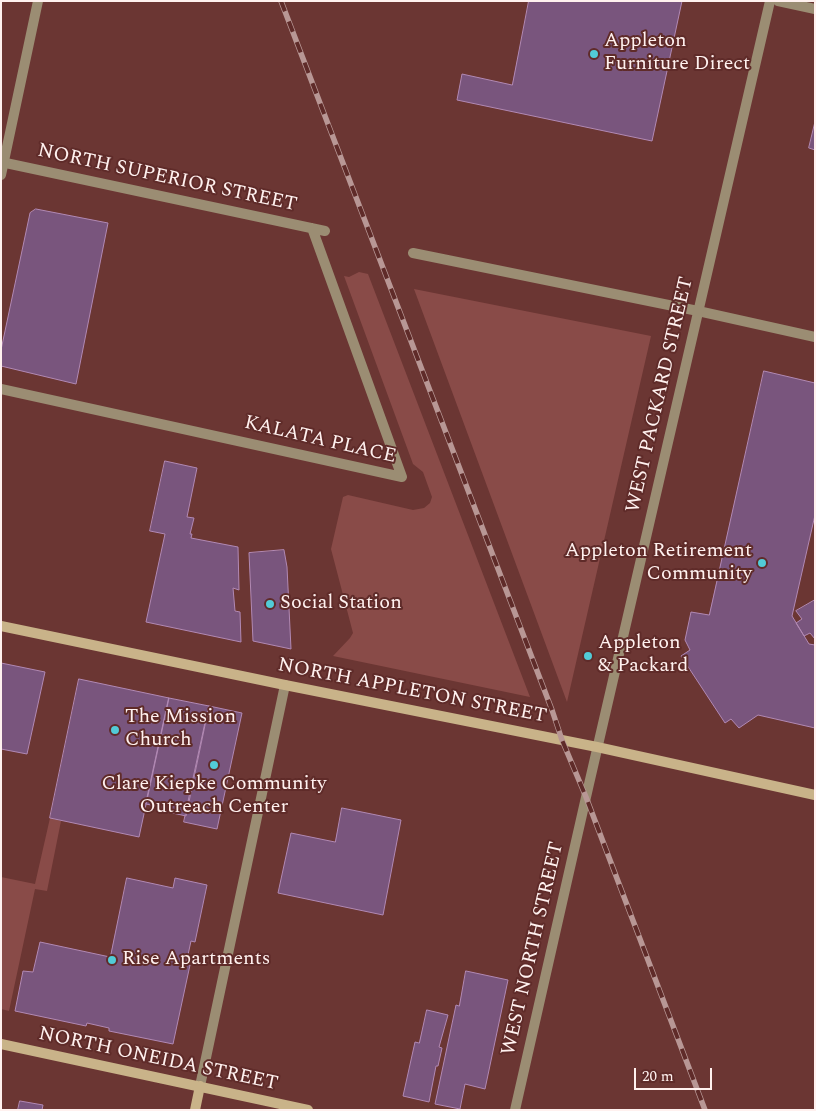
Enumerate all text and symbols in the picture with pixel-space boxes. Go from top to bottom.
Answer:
place label: Appleton Furniture Direct [604,30,750,77]
marker: Appleton Furniture Direct [588,48,600,60]
street label: NORTH SUPERIOR STREET [35,140,299,218]
street label: WEST PACKARD STREET [622,275,700,515]
street label: KALATA PLACE [242,412,398,470]
place label: Appleton Retirement Community [565,540,752,587]
marker: Appleton Retirement Community [756,557,768,569]
place label: Social Station [280,592,402,616]
marker: Social Station [264,598,276,610]
place label: Appleton & Packard [598,632,688,679]
marker: Appleton & Packard [582,650,594,662]
street label: NORTH APPLETON STREET [276,654,548,730]
place label: The Mission Church [125,706,236,753]
marker: The Mission Church [109,724,121,736]
marker: Clare Kiepke Community Outreach Center [208,759,220,771]
place label: Clare Kiepke Community Outreach Center [101,773,327,820]
street label: WEST NORTH STREET [498,840,570,1058]
place label: Rise Apartments [122,948,270,972]
marker: Rise Apartments [106,954,118,966]
street label: NORTH ONEIDA STREET [36,1023,280,1097]
scale bar [636,1058,714,1090]
text: 20 m [642,1065,674,1088]

